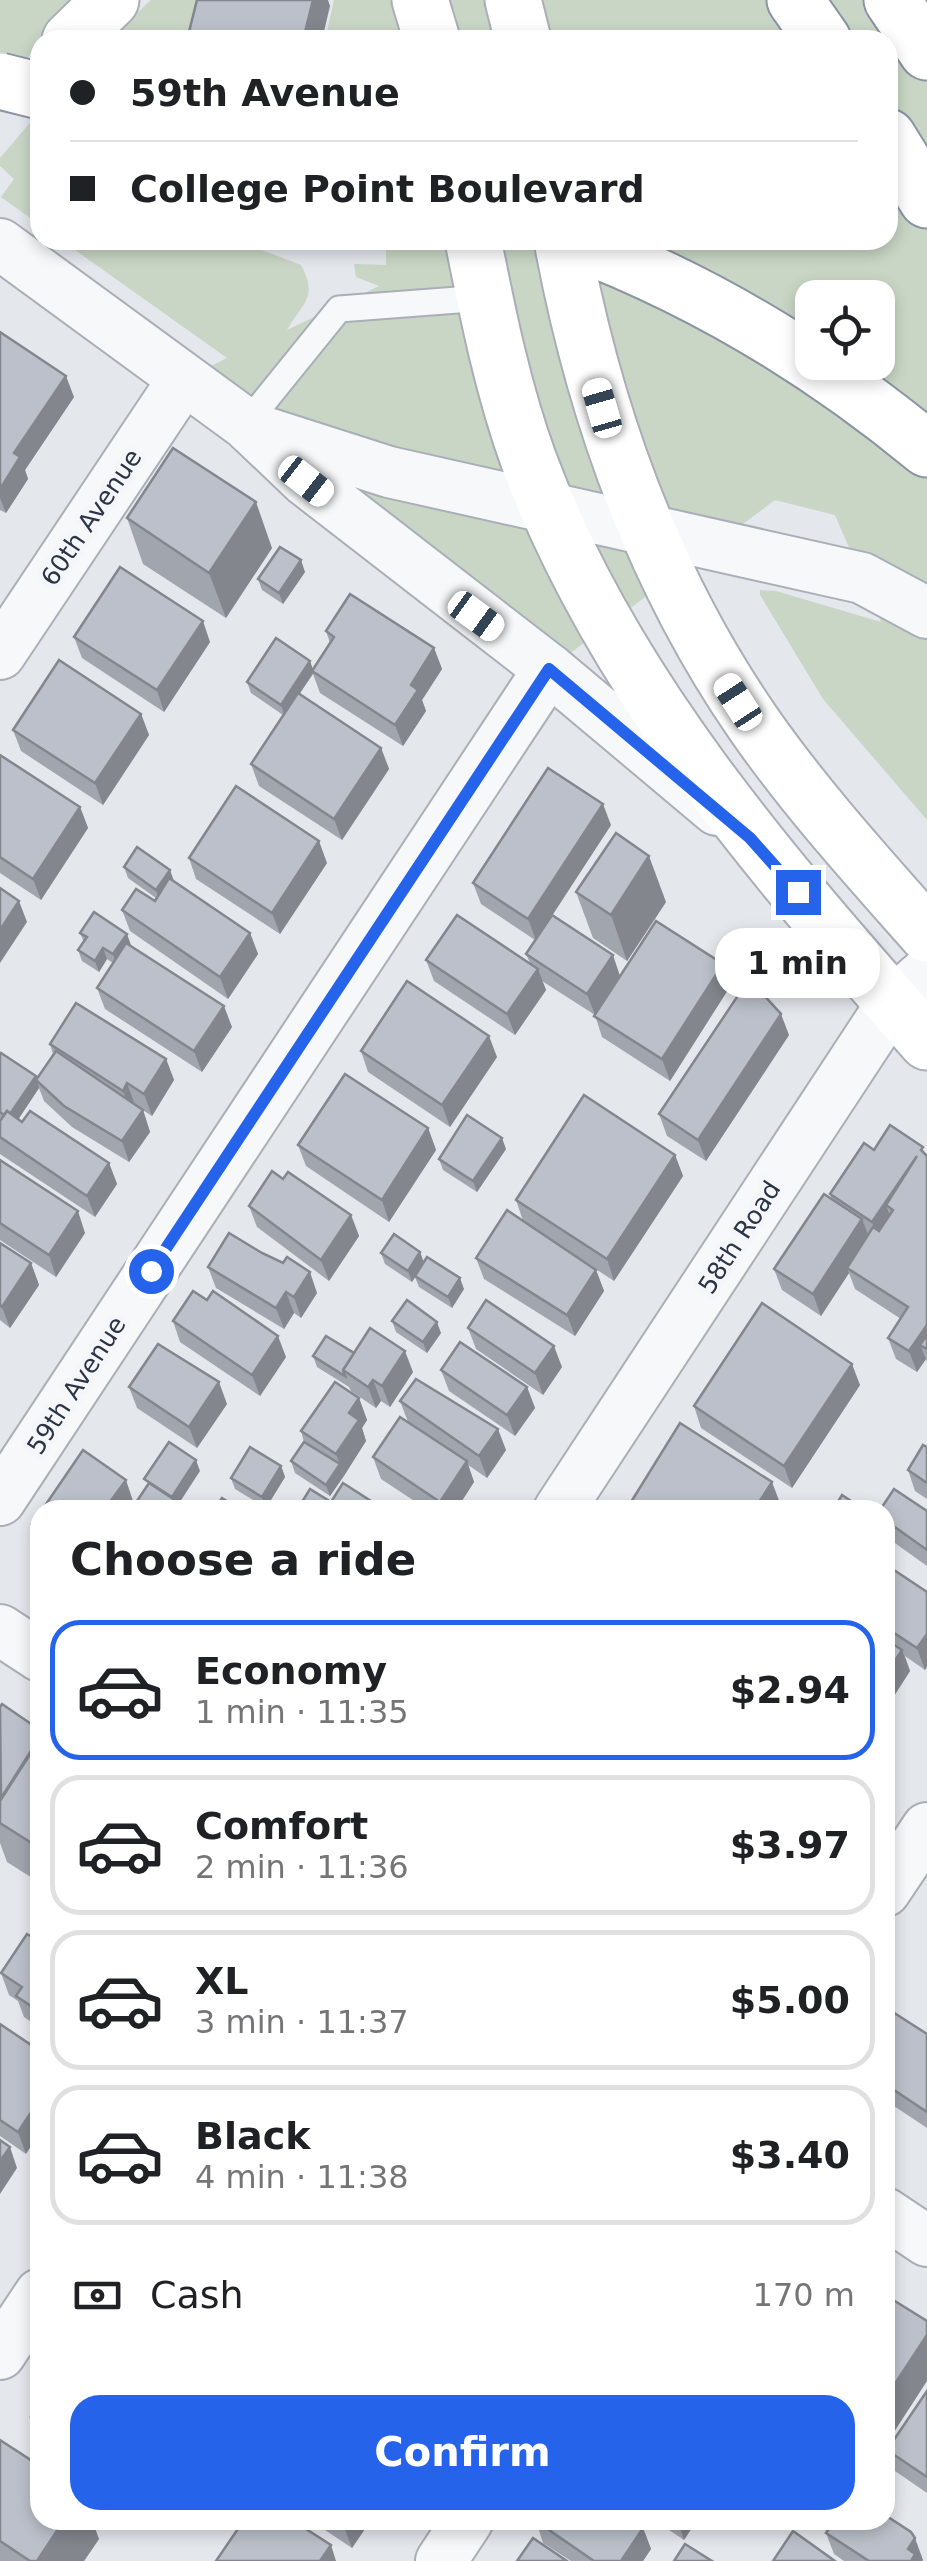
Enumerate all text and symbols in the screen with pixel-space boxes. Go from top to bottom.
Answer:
text: 59th Avenue [130,71,400,115]
text: College Point Boulevard [130,167,645,211]
map controls [795,280,895,380]
button: locate [795,280,895,380]
car [579,375,625,441]
street label: 60th Avenue [35,444,148,591]
car [273,451,339,511]
car [443,586,509,646]
car [709,669,767,735]
route end [776,870,821,915]
callout: 1 min [716,927,880,997]
text: 1 min [747,944,848,982]
street label: 58th Road [692,1176,786,1299]
route start [129,1249,174,1294]
street label: 59th Avenue [21,1311,132,1460]
text: Choose a ride [70,1533,416,1586]
icon: car [75,1645,165,1735]
text: Economy [195,1649,387,1693]
text: $2.94 [730,1668,850,1712]
text: 1 min · 11:35 [195,1693,409,1731]
icon: car [75,1800,165,1890]
text: Comfort [195,1804,368,1848]
text: $3.97 [730,1823,850,1867]
text: 2 min · 11:36 [195,1848,409,1886]
icon: car [75,1955,165,2045]
text: XL [195,1959,249,2003]
text: $5.00 [730,1978,850,2022]
text: 3 min · 11:37 [195,2003,409,2041]
icon: car [75,2110,165,2200]
text: Black [195,2114,310,2158]
text: $3.40 [730,2133,850,2177]
text: 4 min · 11:38 [195,2158,409,2196]
icon: cash [70,2268,125,2323]
text: Cash [150,2273,244,2317]
text: 170 m [753,2276,855,2314]
button: Confirm [70,2395,855,2510]

